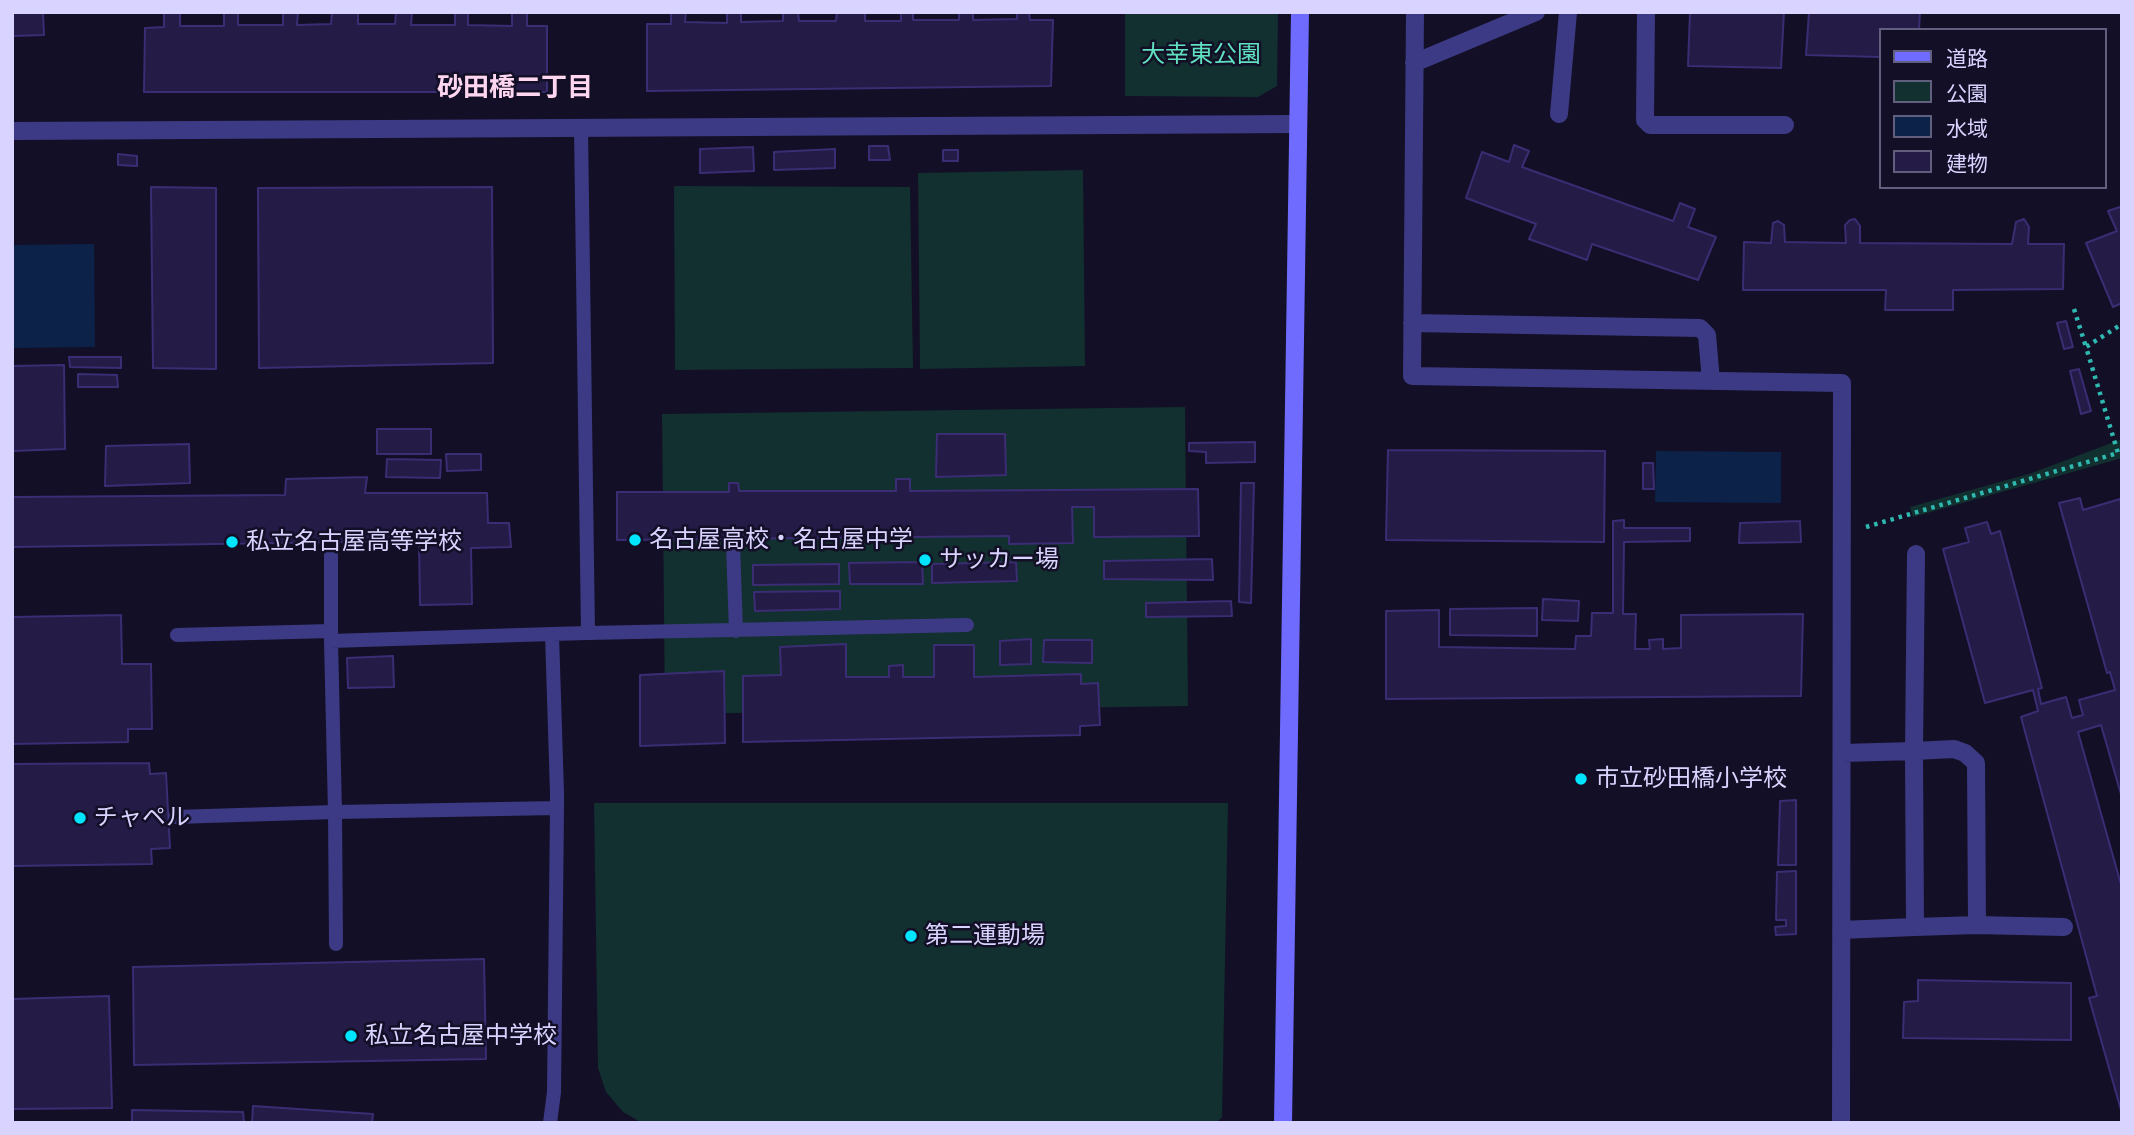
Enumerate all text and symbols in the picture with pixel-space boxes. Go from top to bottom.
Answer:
legend [1878,28,2106,189]
park label: 大幸東公園 [1141,41,1261,69]
text: 道路 [1946,46,1988,71]
district label: 砂田橋二丁目 [437,72,593,104]
text: 公園 [1946,81,1988,106]
text: 水域 [1946,116,1988,141]
text: 建物 [1946,151,1988,176]
place label: 名古屋高校・名古屋中学 [649,526,913,554]
place label: 私立名古屋高等学校 [246,528,462,556]
marker: 名古屋高校・名古屋中学 [627,532,643,548]
marker: 私立名古屋高等学校 [224,534,240,550]
place label: サッカー場 [939,546,1059,574]
marker: サッカー場 [917,552,933,568]
place label: 市立砂田橋小学校 [1595,765,1787,793]
marker: 市立砂田橋小学校 [1573,771,1589,787]
place label: チャペル [94,804,190,832]
marker: チャペル [72,810,88,826]
place label: 第二運動場 [925,922,1045,950]
marker: 第二運動場 [903,928,919,944]
place label: 私立名古屋中学校 [365,1022,557,1050]
marker: 私立名古屋中学校 [343,1028,359,1044]

